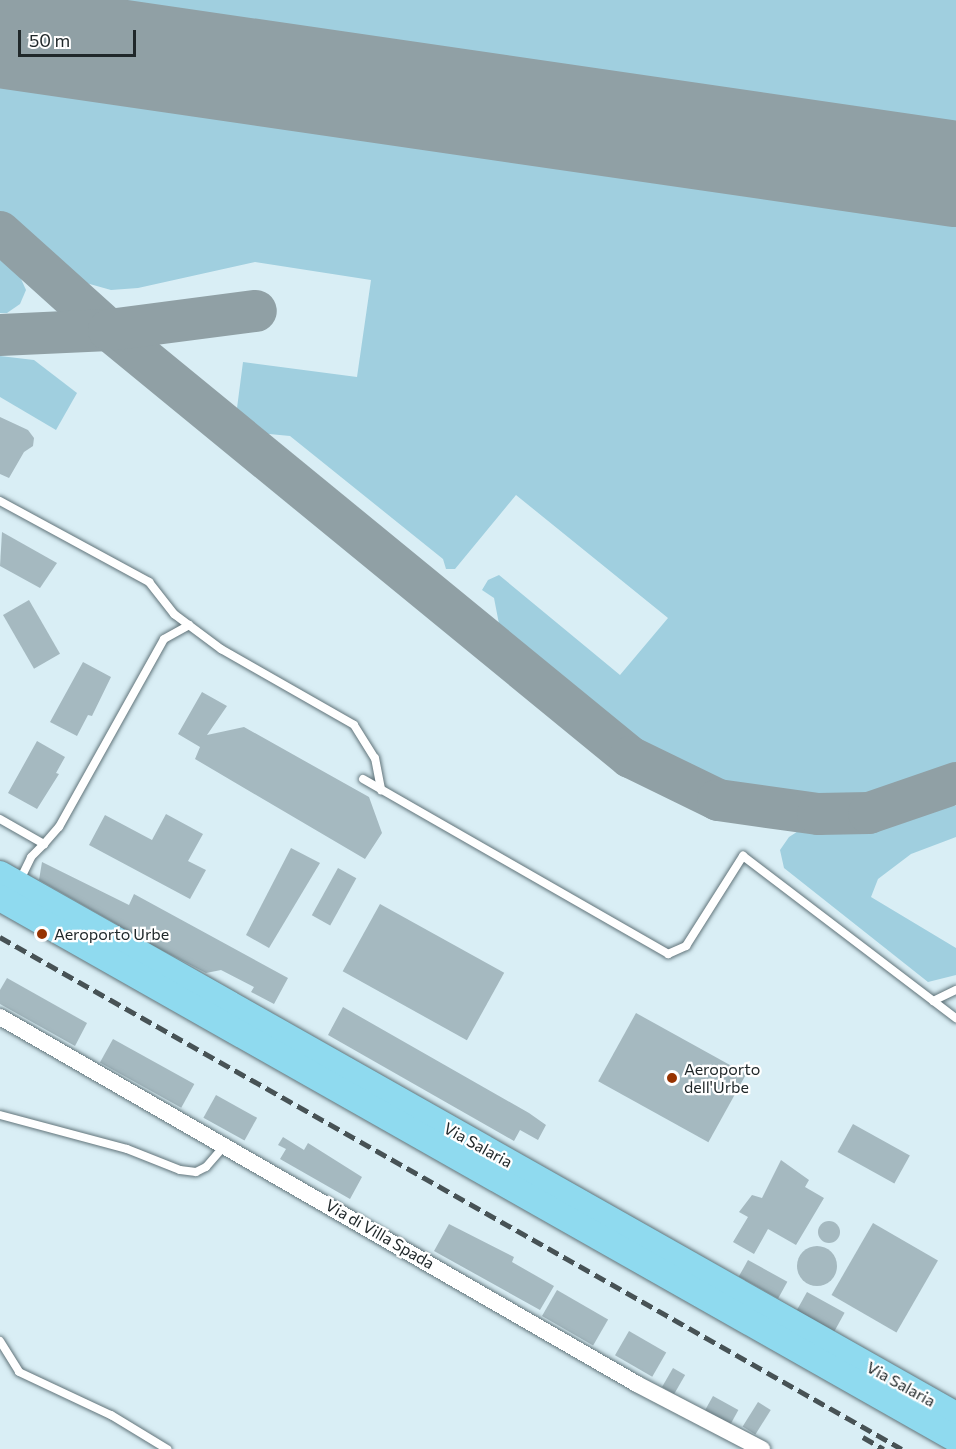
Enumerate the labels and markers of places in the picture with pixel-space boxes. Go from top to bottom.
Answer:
place label: Aeroporto Urbe [54,924,169,944]
marker: Aeroporto Urbe [35,927,49,941]
place label: Aeroporto dell'Urbe [684,1059,760,1097]
marker: Aeroporto dell'Urbe [665,1071,679,1085]

